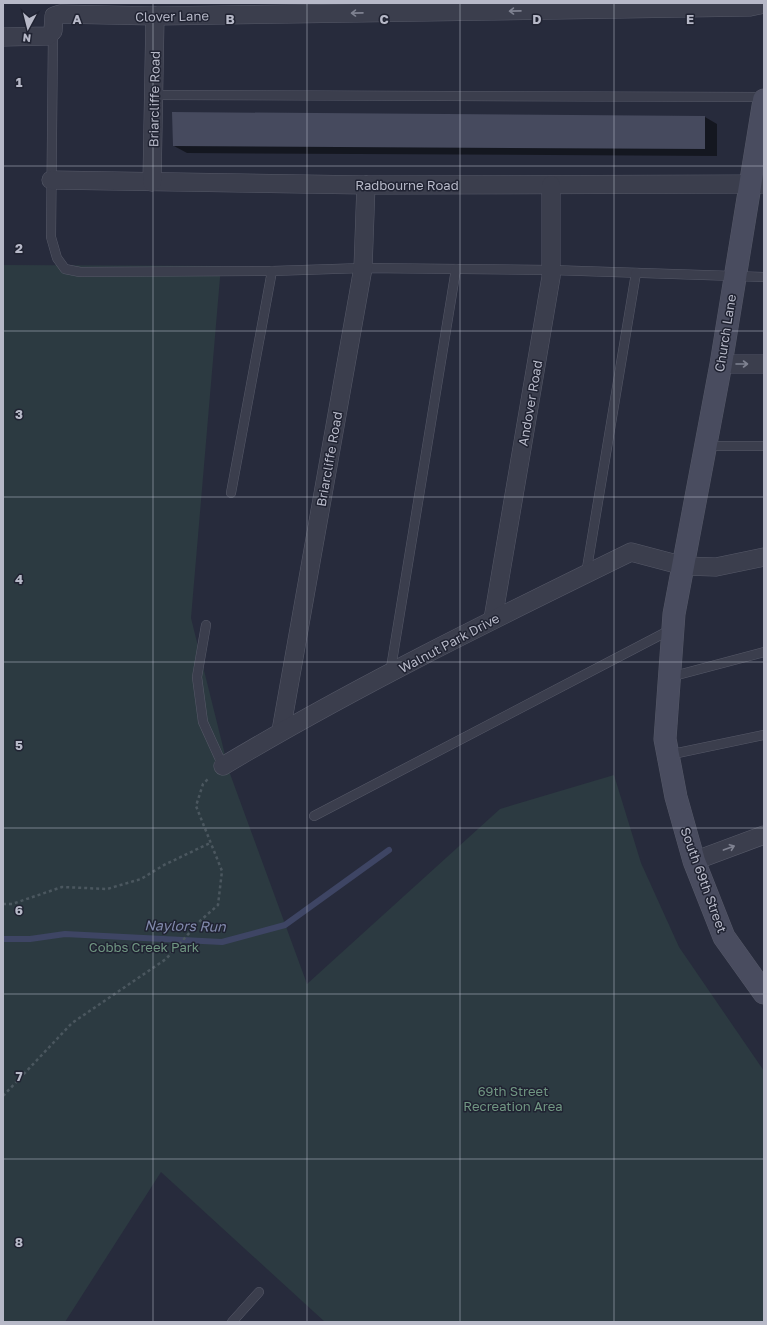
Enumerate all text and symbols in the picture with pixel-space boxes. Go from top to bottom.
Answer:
street label: Clover Lane [135,7,209,25]
one-way arrow [509,7,522,15]
north arrow [8,8,48,48]
one-way arrow [351,9,364,17]
text: A [72,11,82,27]
text: B [225,11,235,27]
text: C [379,11,389,27]
text: D [532,11,542,27]
text: E [686,11,694,27]
text: N [22,31,32,45]
street label: Briarcliffe Road [145,51,163,147]
text: 1 [16,74,23,90]
street label: Radbourne Road [355,177,459,193]
text: 2 [15,240,23,256]
street label: Church Lane [711,293,739,373]
street label: Andover Road [515,359,545,447]
one-way arrow [735,360,748,368]
text: 3 [15,406,23,422]
street label: Briarcliffe Road [313,410,345,508]
text: 4 [15,571,23,587]
street label: Walnut Park Drive [396,610,502,676]
text: 5 [15,737,23,753]
street label: South 69th Street [677,825,731,935]
one-way arrow [723,844,735,852]
text: 6 [15,902,23,918]
water label: Naylors Run [144,916,227,935]
park label: Cobbs Creek Park [89,939,200,955]
text: 7 [15,1068,23,1084]
park label: 69th Street Recreation Area [463,1083,563,1114]
text: 8 [15,1234,23,1250]

